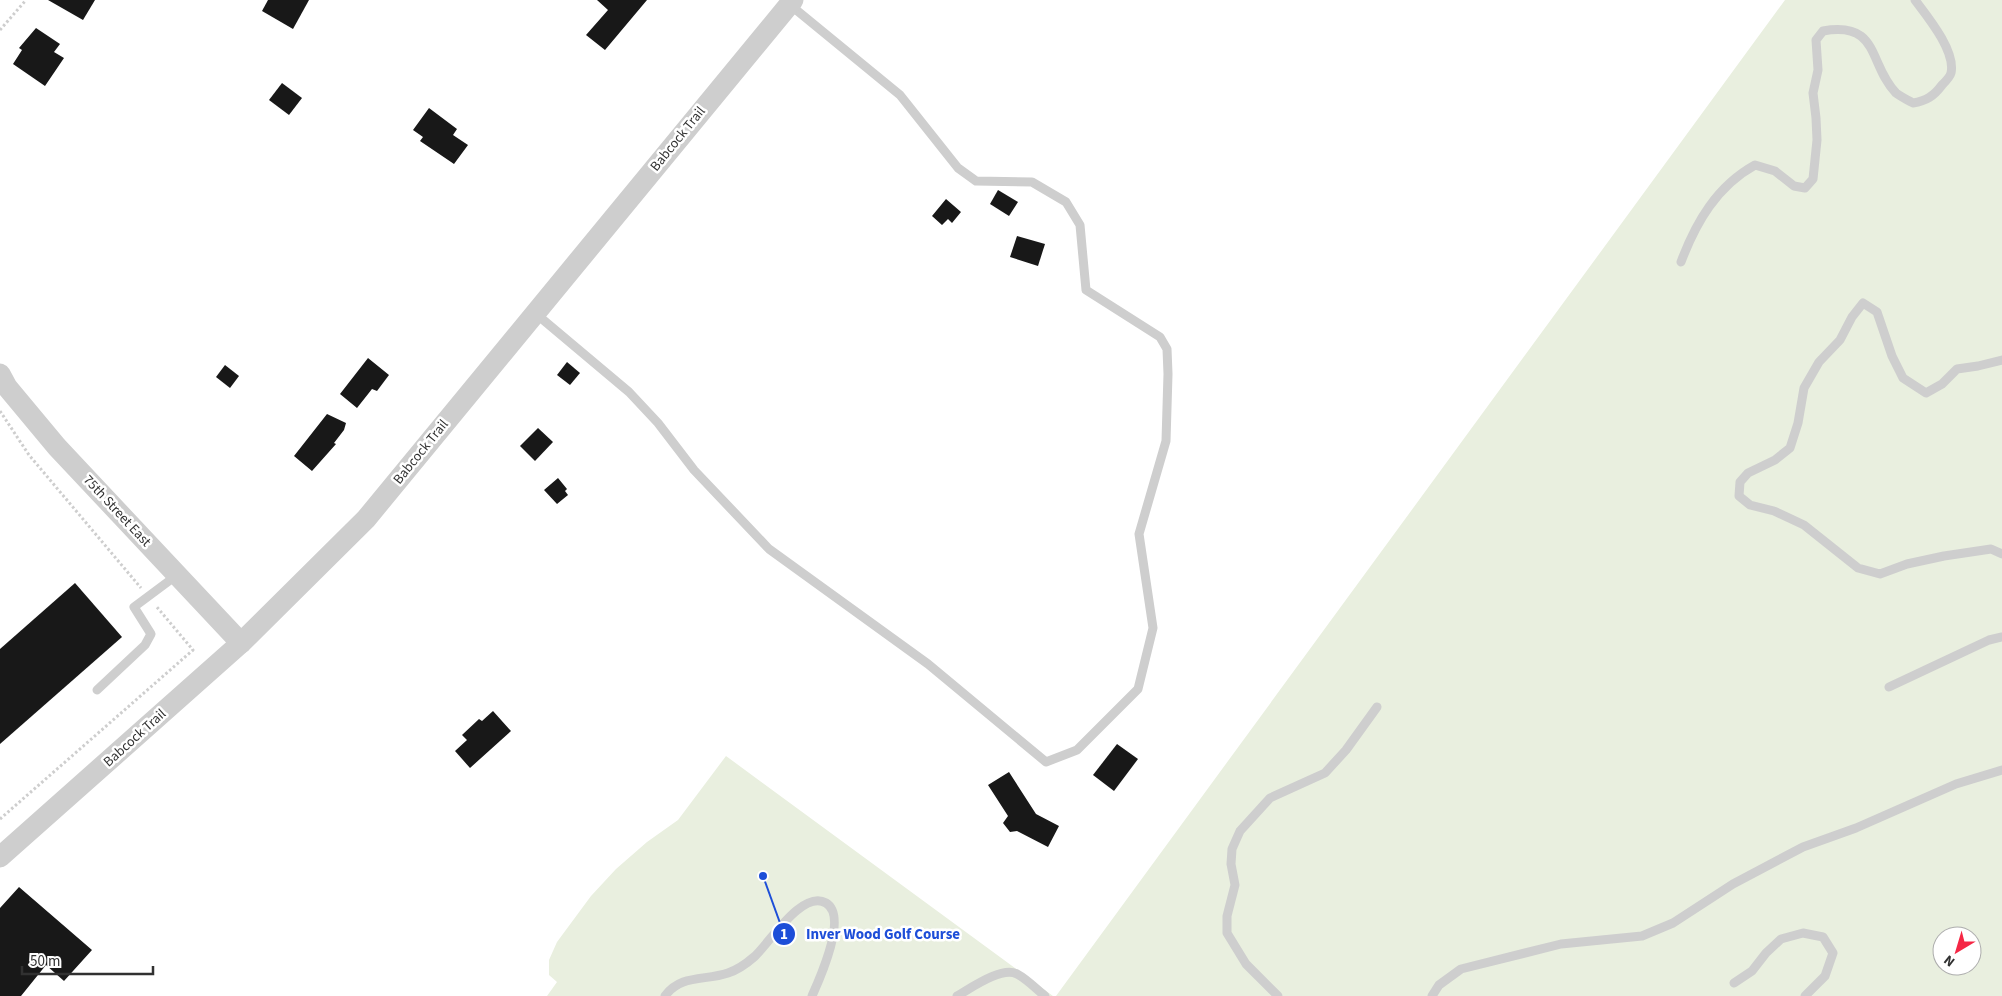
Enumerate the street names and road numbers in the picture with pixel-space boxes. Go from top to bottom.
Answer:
street label: Babcock Trail [646,102,711,176]
street label: Babcock Trail [389,415,454,489]
street label: 75th Street East [78,471,156,552]
street label: Babcock Trail [99,704,171,772]

